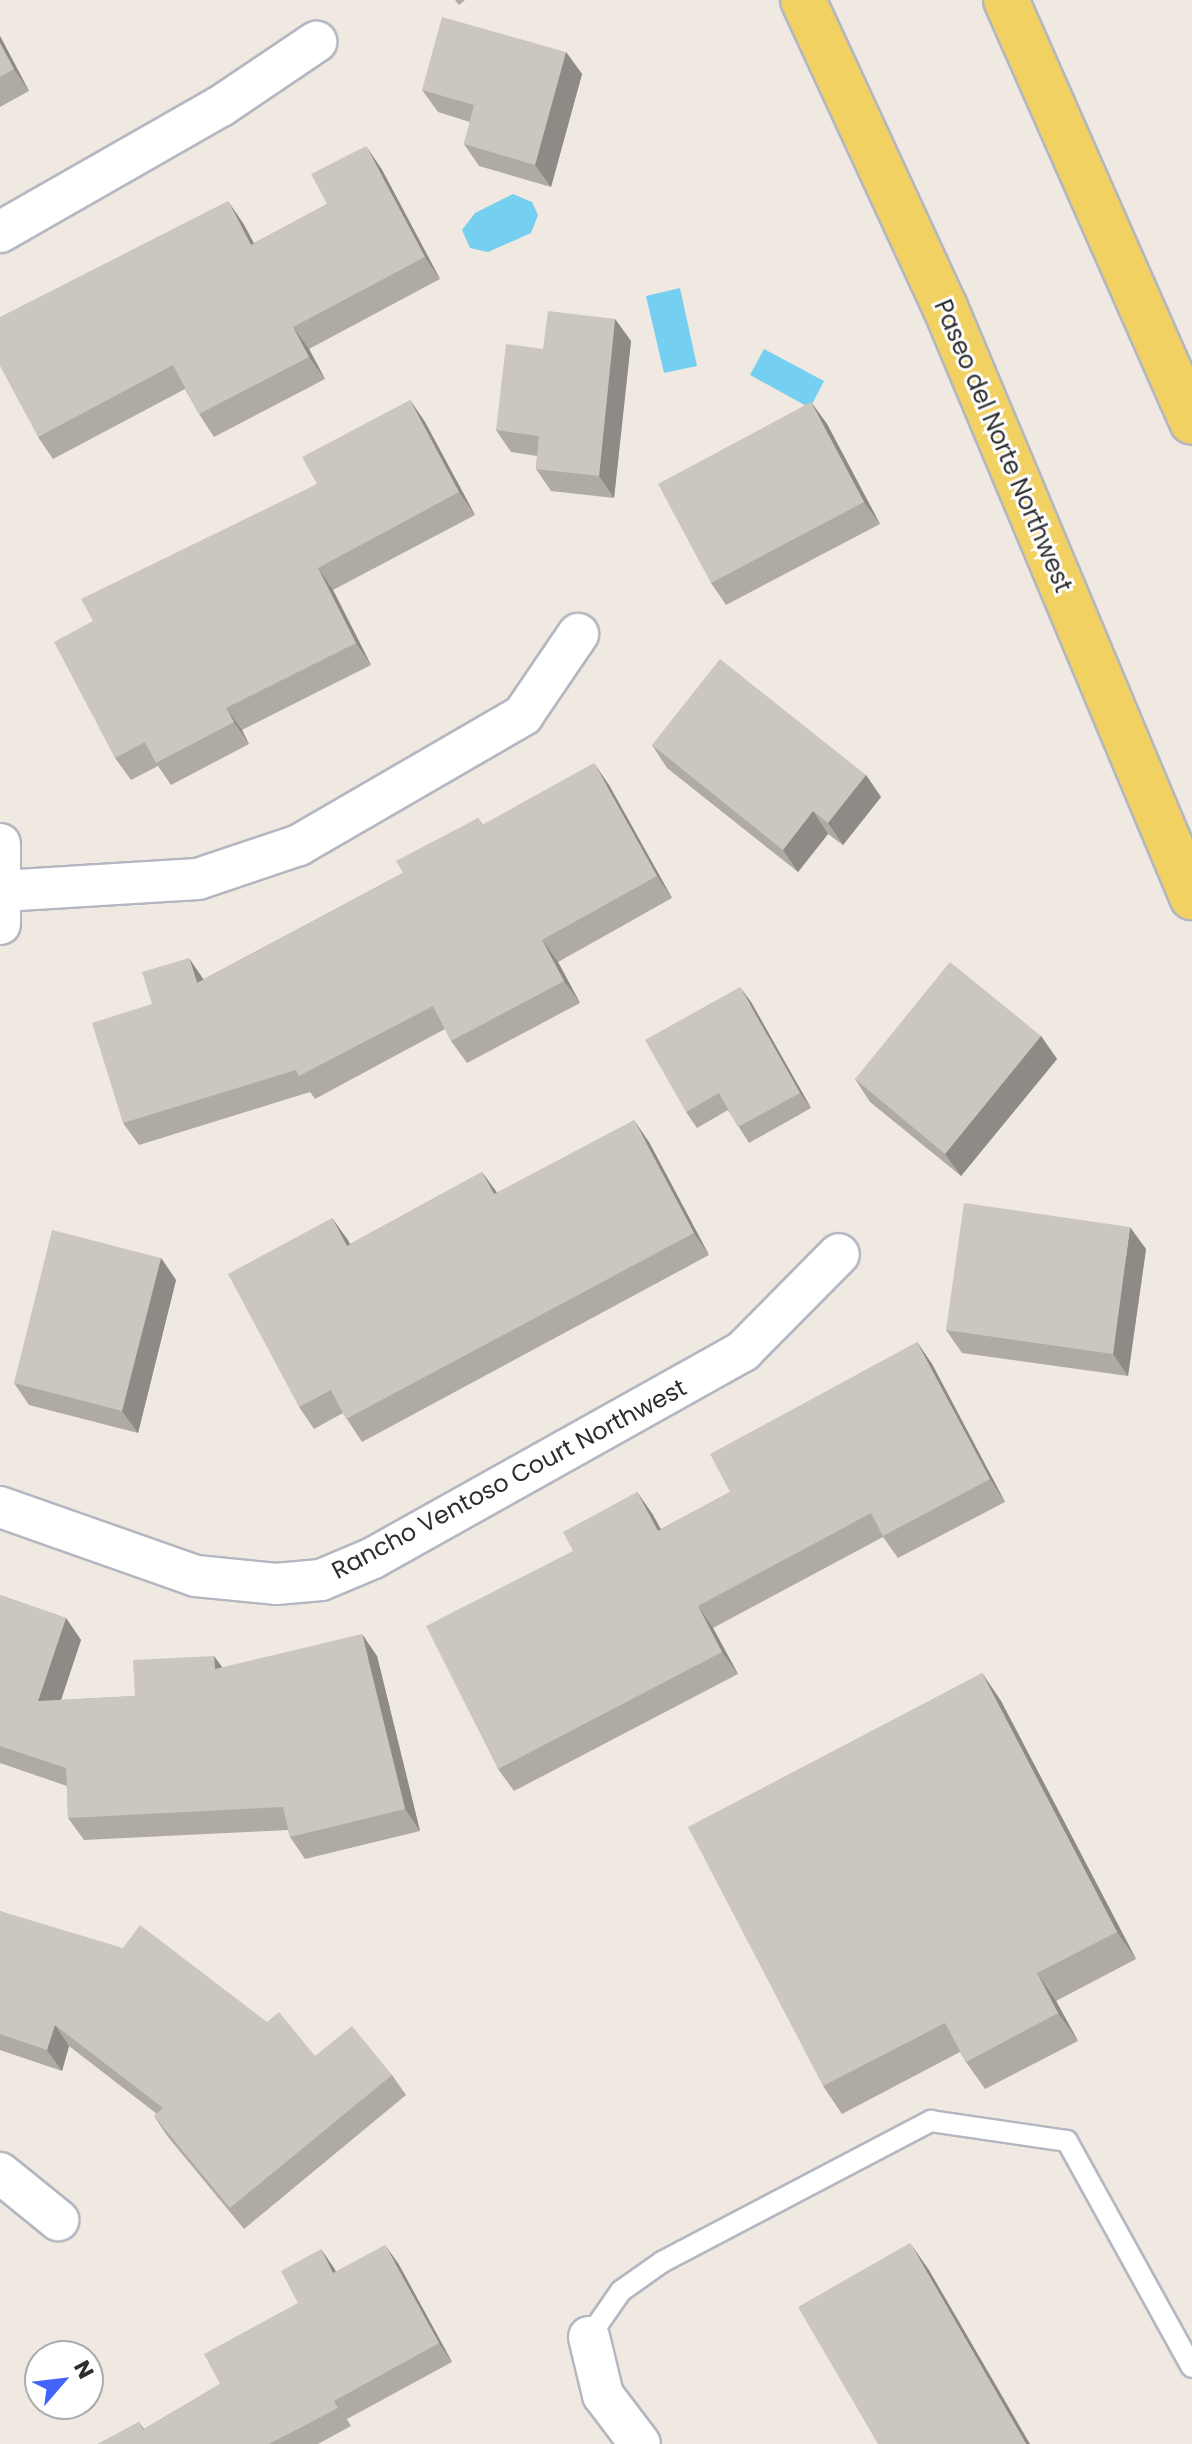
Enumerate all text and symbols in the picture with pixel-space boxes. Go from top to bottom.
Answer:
street label: Paseo del Norte Northwest [928,295,1078,597]
street label: Rancho Ventoso Court Northwest [327,1373,691,1585]
north arrow [24,2340,104,2420]
text: N [66,2355,101,2384]

